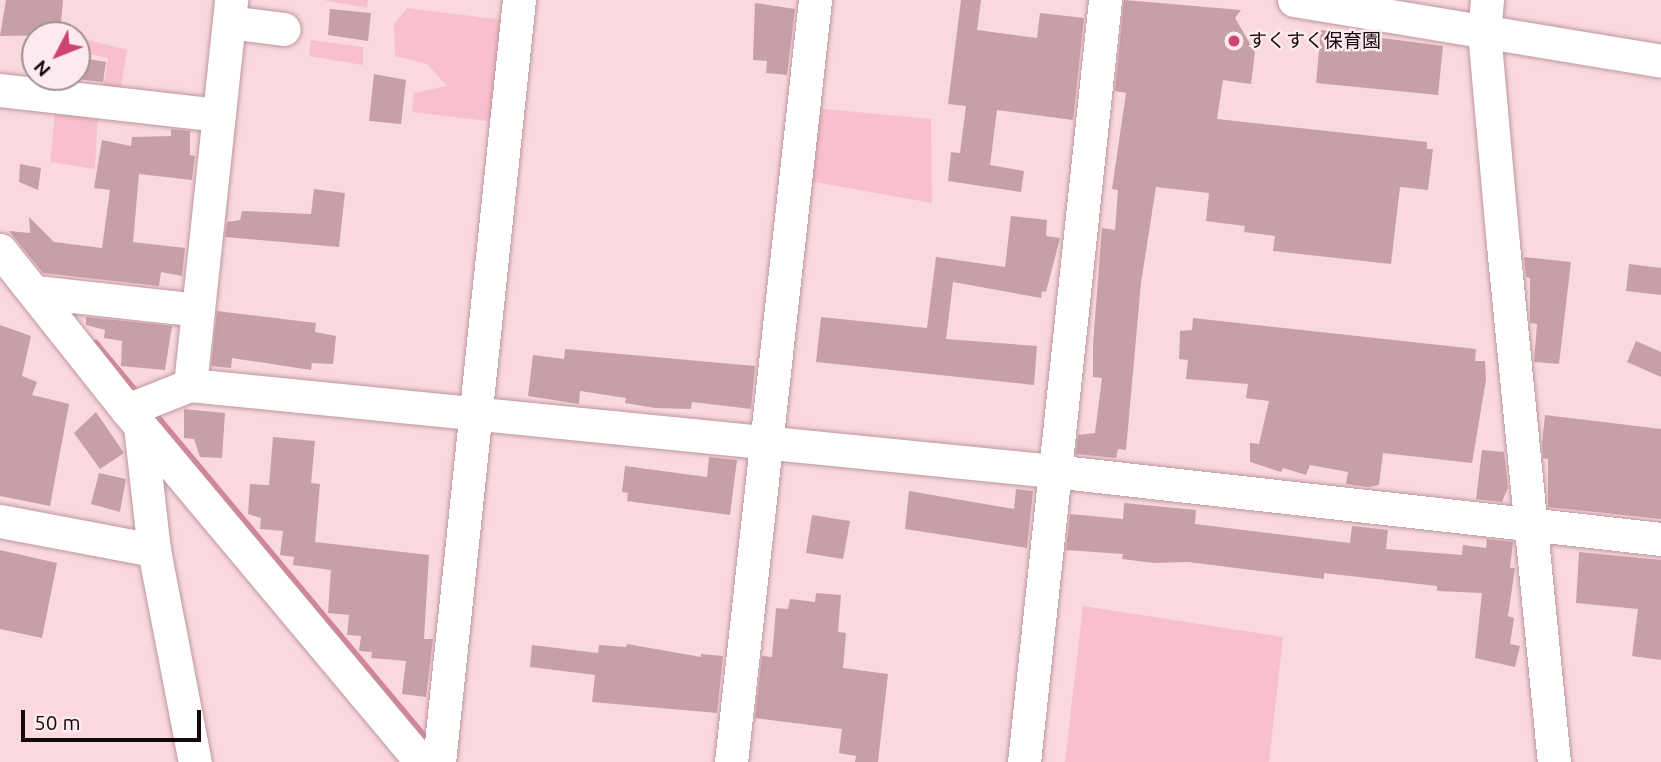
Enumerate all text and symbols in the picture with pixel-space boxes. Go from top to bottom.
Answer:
north arrow [21,21,91,91]
place label: すくすく保育園 [1248,30,1381,52]
marker: すくすく保育園 [1226,33,1242,49]
text: N [29,56,55,81]
scale bar [24,696,205,740]
text: 50 m [34,710,81,734]

